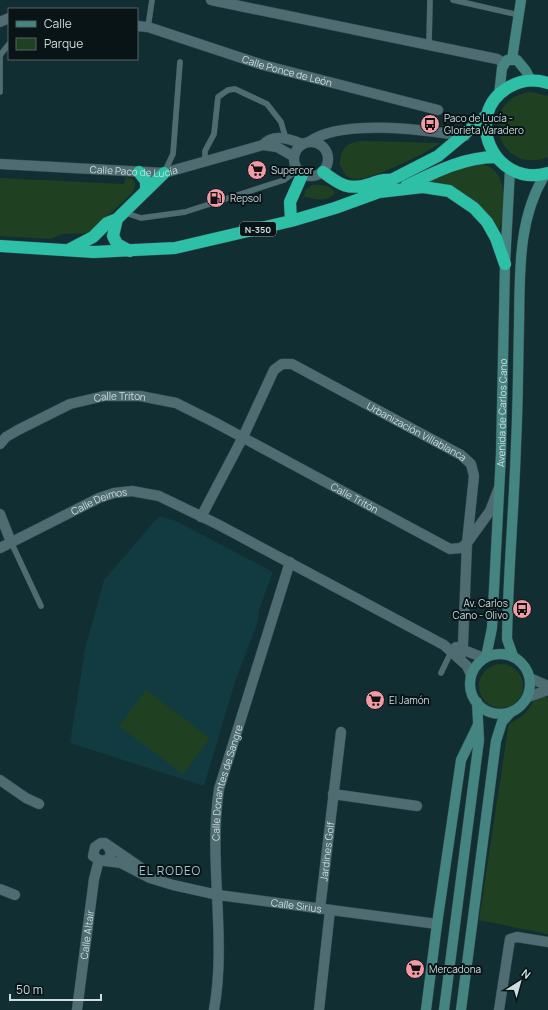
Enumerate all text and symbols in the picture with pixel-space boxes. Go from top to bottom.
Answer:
legend [8,8,138,60]
text: Calle [44,15,72,32]
text: Parque [44,35,83,52]
street label: Calle Ponce de León [240,52,334,90]
place label: Paco de Lucía - Glorieta Varadero [444,111,524,137]
bus stop icon: Paco de Lucía - Glorieta Varadero [419,113,441,135]
supermarket icon: Supercor [246,159,268,181]
street label: Calle Paco de Lucía [89,162,179,180]
place label: Supercor [271,163,314,177]
fuel station icon: Repsol [205,187,227,209]
place label: Repsol [230,191,261,205]
road number: N-350 [240,222,276,236]
street label: Avenida de Carlos Cano [493,358,510,467]
street label: Calle Triton [92,389,147,405]
street label: Urbanización Villablanca [364,399,470,464]
street label: Calle Tritón [328,479,381,516]
street label: Calle Deimos [68,485,128,518]
place label: Av. Carlos Cano - Olivo [453,596,508,622]
bus stop icon: Av. Carlos Cano - Olivo [511,598,533,620]
supermarket icon: El Jamón [364,689,386,711]
place label: El Jamón [389,693,430,707]
street label: Calle Donantes de Sangre [208,723,246,841]
street label: Jardines Golf [316,820,337,882]
district label: EL RODEO [139,862,201,879]
street label: Calle Sirius [270,895,323,916]
street label: Calle Altair [77,909,97,960]
supermarket icon: Mercadona [404,958,426,980]
place label: Mercadona [429,962,481,976]
north arrow [500,962,540,1002]
text: N [519,965,534,982]
scale bar [10,976,101,1002]
text: 50 m [16,981,43,998]

